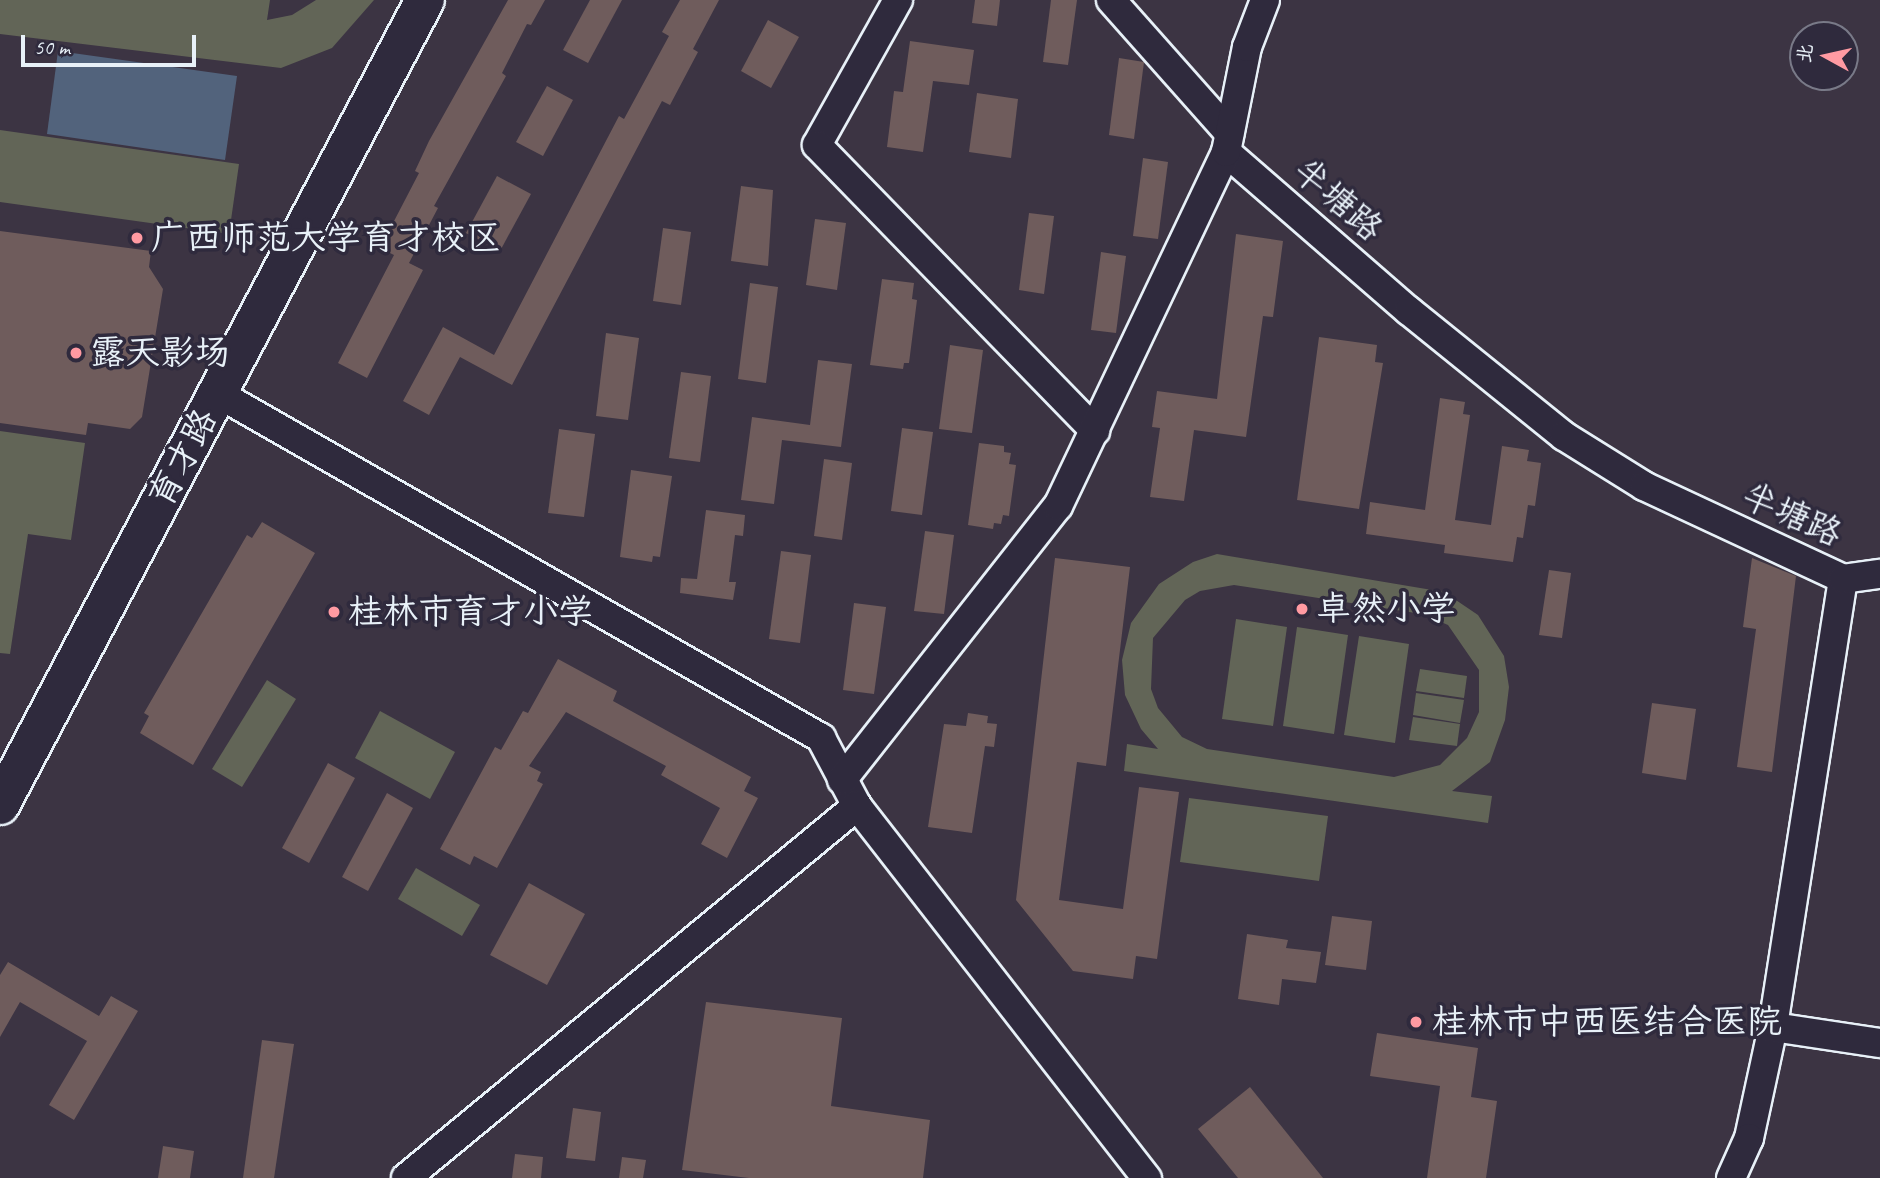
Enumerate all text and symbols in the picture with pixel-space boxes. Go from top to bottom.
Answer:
scale bar [24,21,200,65]
north arrow [1789,21,1859,91]
text: 50 m [34,34,70,60]
text: 北 [1792,42,1818,64]
street label: 半塘路 [1285,150,1391,250]
place label: 广西师范大学育才校区 [151,217,501,259]
marker: 广西师范大学育才校区 [129,230,145,246]
place label: 露天影场 [90,332,230,374]
marker: 露天影场 [68,345,84,361]
street label: 育才路 [140,402,226,514]
street label: 半塘路 [1735,474,1849,556]
place label: 卓然小学 [1316,588,1456,630]
place label: 桂林市育才小学 [348,591,593,633]
marker: 卓然小学 [1294,601,1310,617]
marker: 桂林市育才小学 [326,604,342,620]
place label: 桂林市中西医结合医院 [1432,1001,1782,1043]
marker: 桂林市中西医结合医院 [1406,1012,1426,1032]

